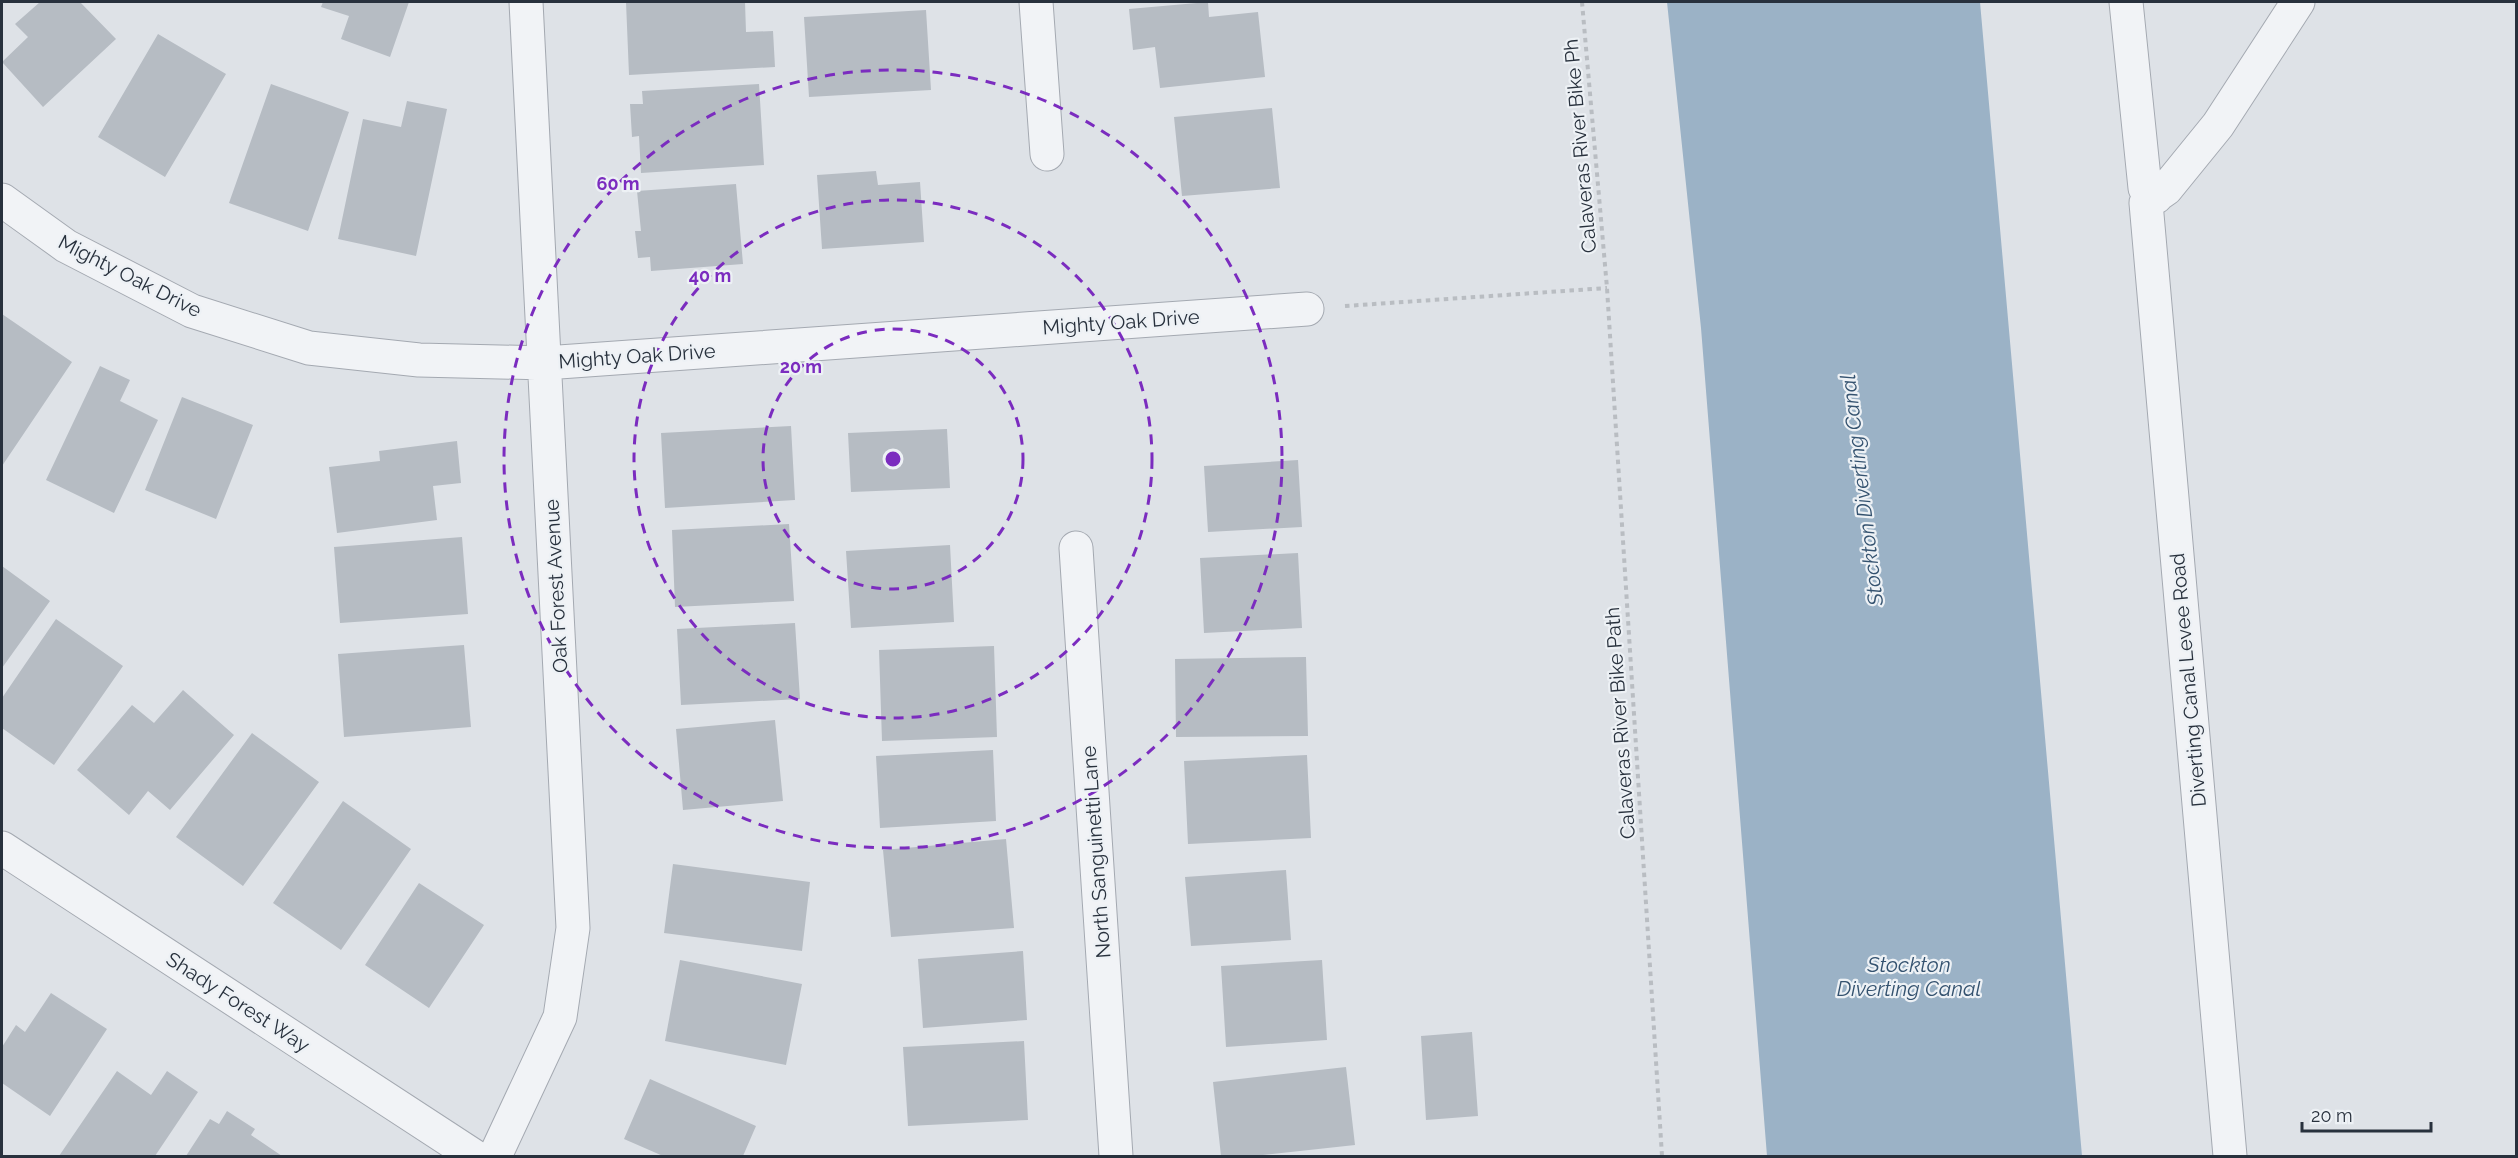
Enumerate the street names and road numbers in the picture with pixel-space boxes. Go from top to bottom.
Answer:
street label: Calaveras River Bike Ph [1559,38,1601,254]
street label: Mighty Oak Drive [55,230,206,322]
street label: Mighty Oak Drive [1042,305,1200,339]
street label: Mighty Oak Drive [558,339,716,373]
street label: Oak Forest Avenue [539,498,573,674]
street label: Diverting Canal Levee Road [2165,552,2211,808]
street label: Calaveras River Bike Path [1600,606,1640,840]
street label: North Sanguinetti Lane [1077,745,1115,959]
street label: Shady Forest Way [162,947,314,1057]

